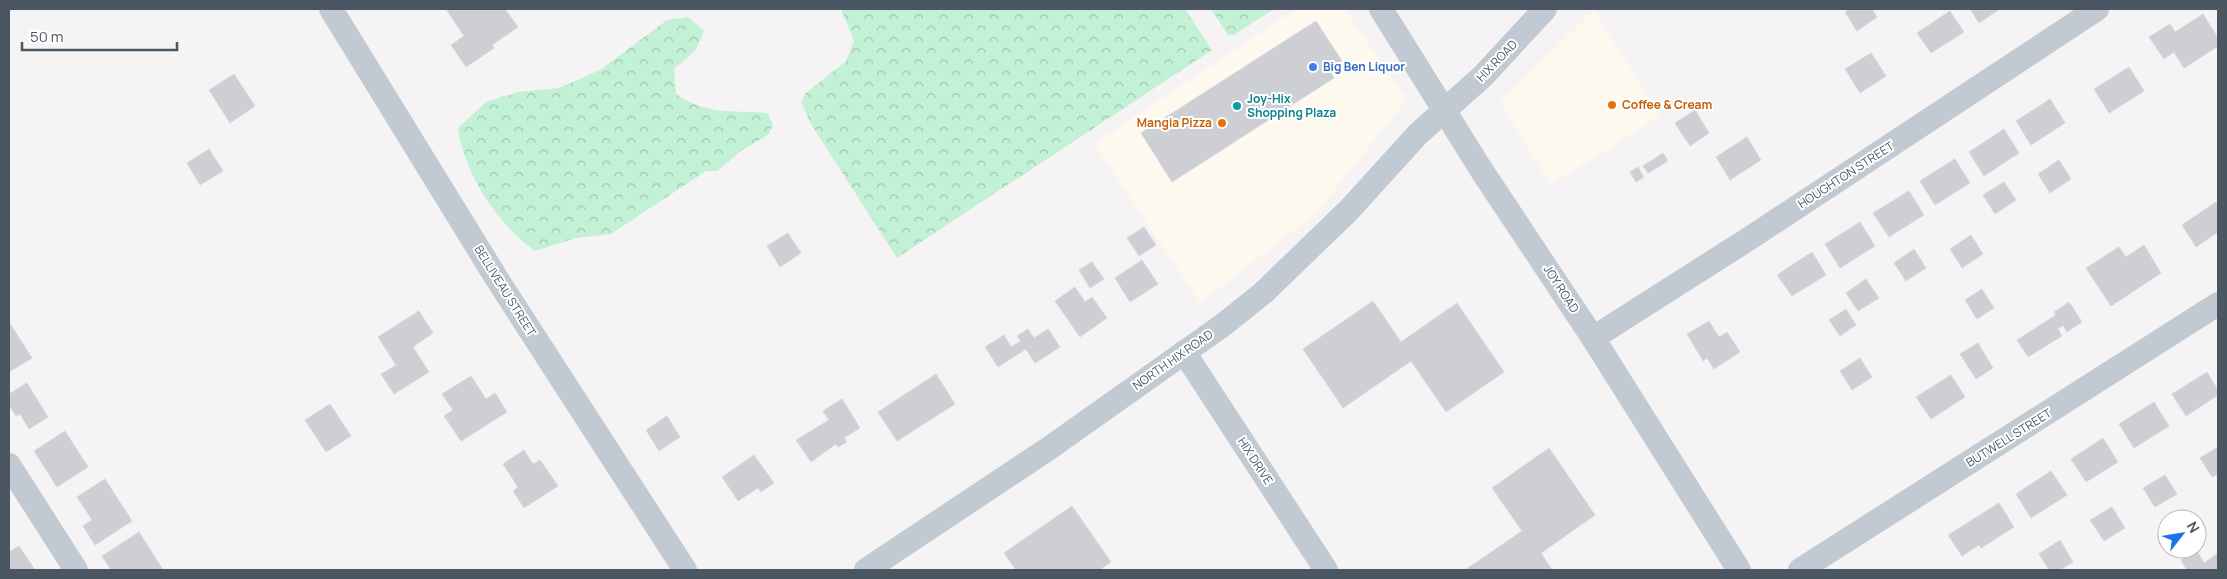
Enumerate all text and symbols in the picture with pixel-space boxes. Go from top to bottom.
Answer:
scale bar [22,20,178,52]
text: 50 m [30,26,64,47]
street label: HIX ROAD [1472,36,1521,85]
place label: Big Ben Liquor [1323,58,1405,75]
marker: Big Ben Liquor [1307,61,1319,73]
place label: Joy-Hix Shopping Plaza [1247,90,1336,121]
place label: Coffee & Cream [1622,96,1712,113]
marker: Coffee & Cream [1606,99,1618,111]
marker: Joy-Hix Shopping Plaza [1231,100,1243,112]
place label: Mangia Pizza [1137,114,1212,131]
marker: Mangia Pizza [1216,117,1228,129]
street label: HOUGHTON STREET [1794,137,1898,212]
street label: BELLIVEAU STREET [471,242,541,340]
street label: JOY ROAD [1540,261,1583,316]
street label: NORTH HIX ROAD [1129,325,1216,394]
street label: BUTWELL STREET [1963,404,2056,471]
street label: HIX DRIVE [1234,434,1277,488]
north arrow [2157,509,2207,559]
text: N [2183,518,2204,536]

